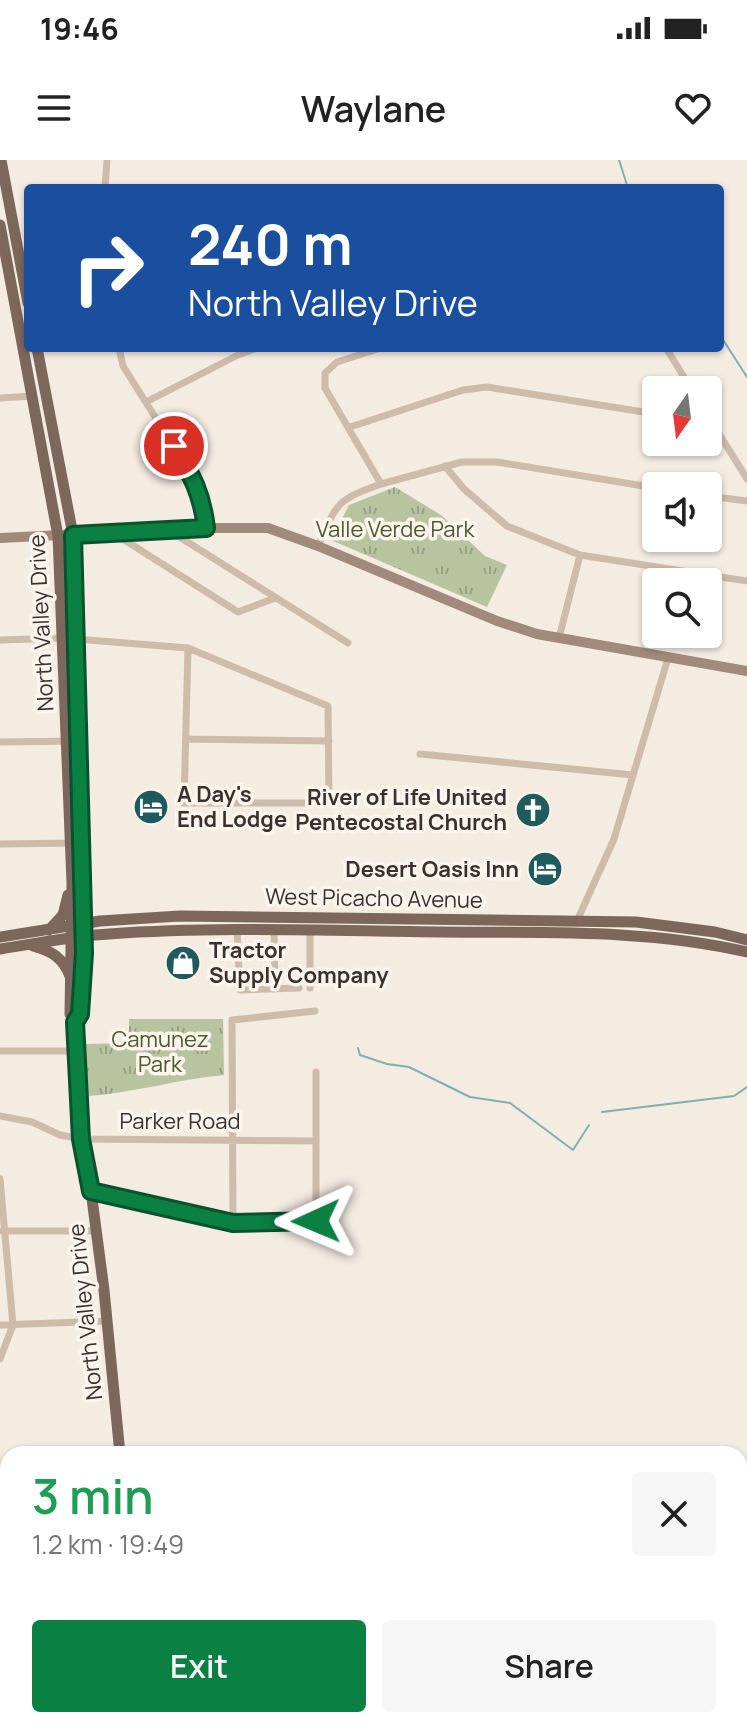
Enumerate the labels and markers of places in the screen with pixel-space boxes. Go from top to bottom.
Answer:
pin [140,412,208,480]
place label: A Day's End Lodge [177,779,287,834]
place label: River of Life United Pentecostal Church [295,782,507,837]
hotel icon: A Day's End Lodge [132,788,170,826]
church icon: River of Life United Pentecostal Church [514,791,552,829]
hotel icon: Desert Oasis Inn [526,850,564,888]
place label: Desert Oasis Inn [345,854,519,884]
place label: Tractor Supply Company [209,935,389,990]
shop icon: Tractor Supply Company [164,944,202,982]

